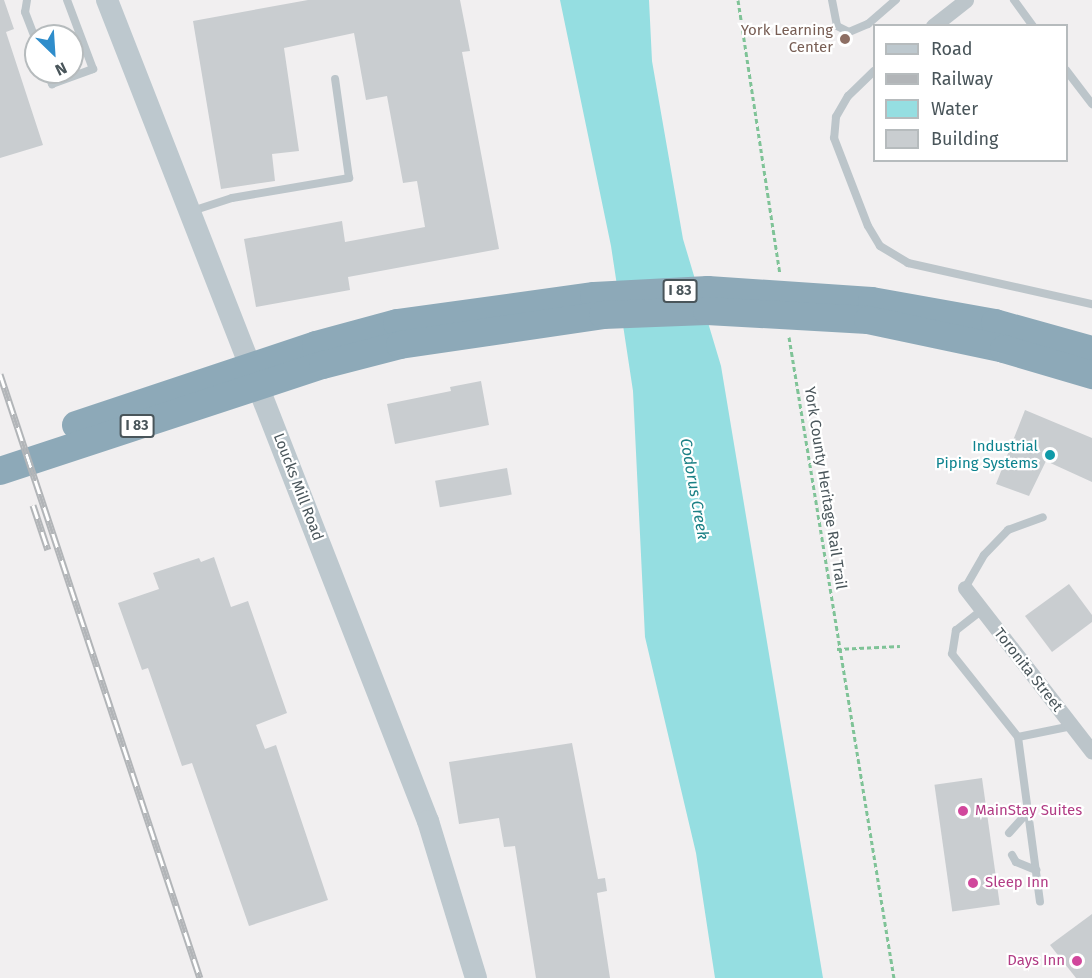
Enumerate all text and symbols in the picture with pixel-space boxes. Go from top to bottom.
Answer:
place label: York Learning Center [741,21,833,56]
north arrow [24,24,84,84]
legend [873,24,1068,162]
marker: York Learning Center [838,32,852,46]
text: Road [931,38,973,60]
text: N [52,58,70,80]
text: Railway [931,68,993,90]
text: Water [931,98,978,120]
text: Building [931,128,998,150]
road number: I 83 [662,280,698,302]
street label: York County Heritage Rail Trail [800,385,850,591]
road number: I 83 [119,415,155,437]
street label: Loucks Mill Road [269,431,327,543]
water label: Codorus Creek [676,437,712,541]
place label: Industrial Piping Systems [936,437,1038,472]
marker: Industrial Piping Systems [1043,448,1057,462]
street label: Toronita Street [990,625,1066,715]
place label: MainStay Suites [975,802,1082,820]
marker: MainStay Suites [956,804,970,818]
place label: Sleep Inn [985,874,1049,892]
marker: Sleep Inn [966,876,980,890]
place label: Days Inn [1007,952,1065,970]
marker: Days Inn [1070,954,1084,968]

